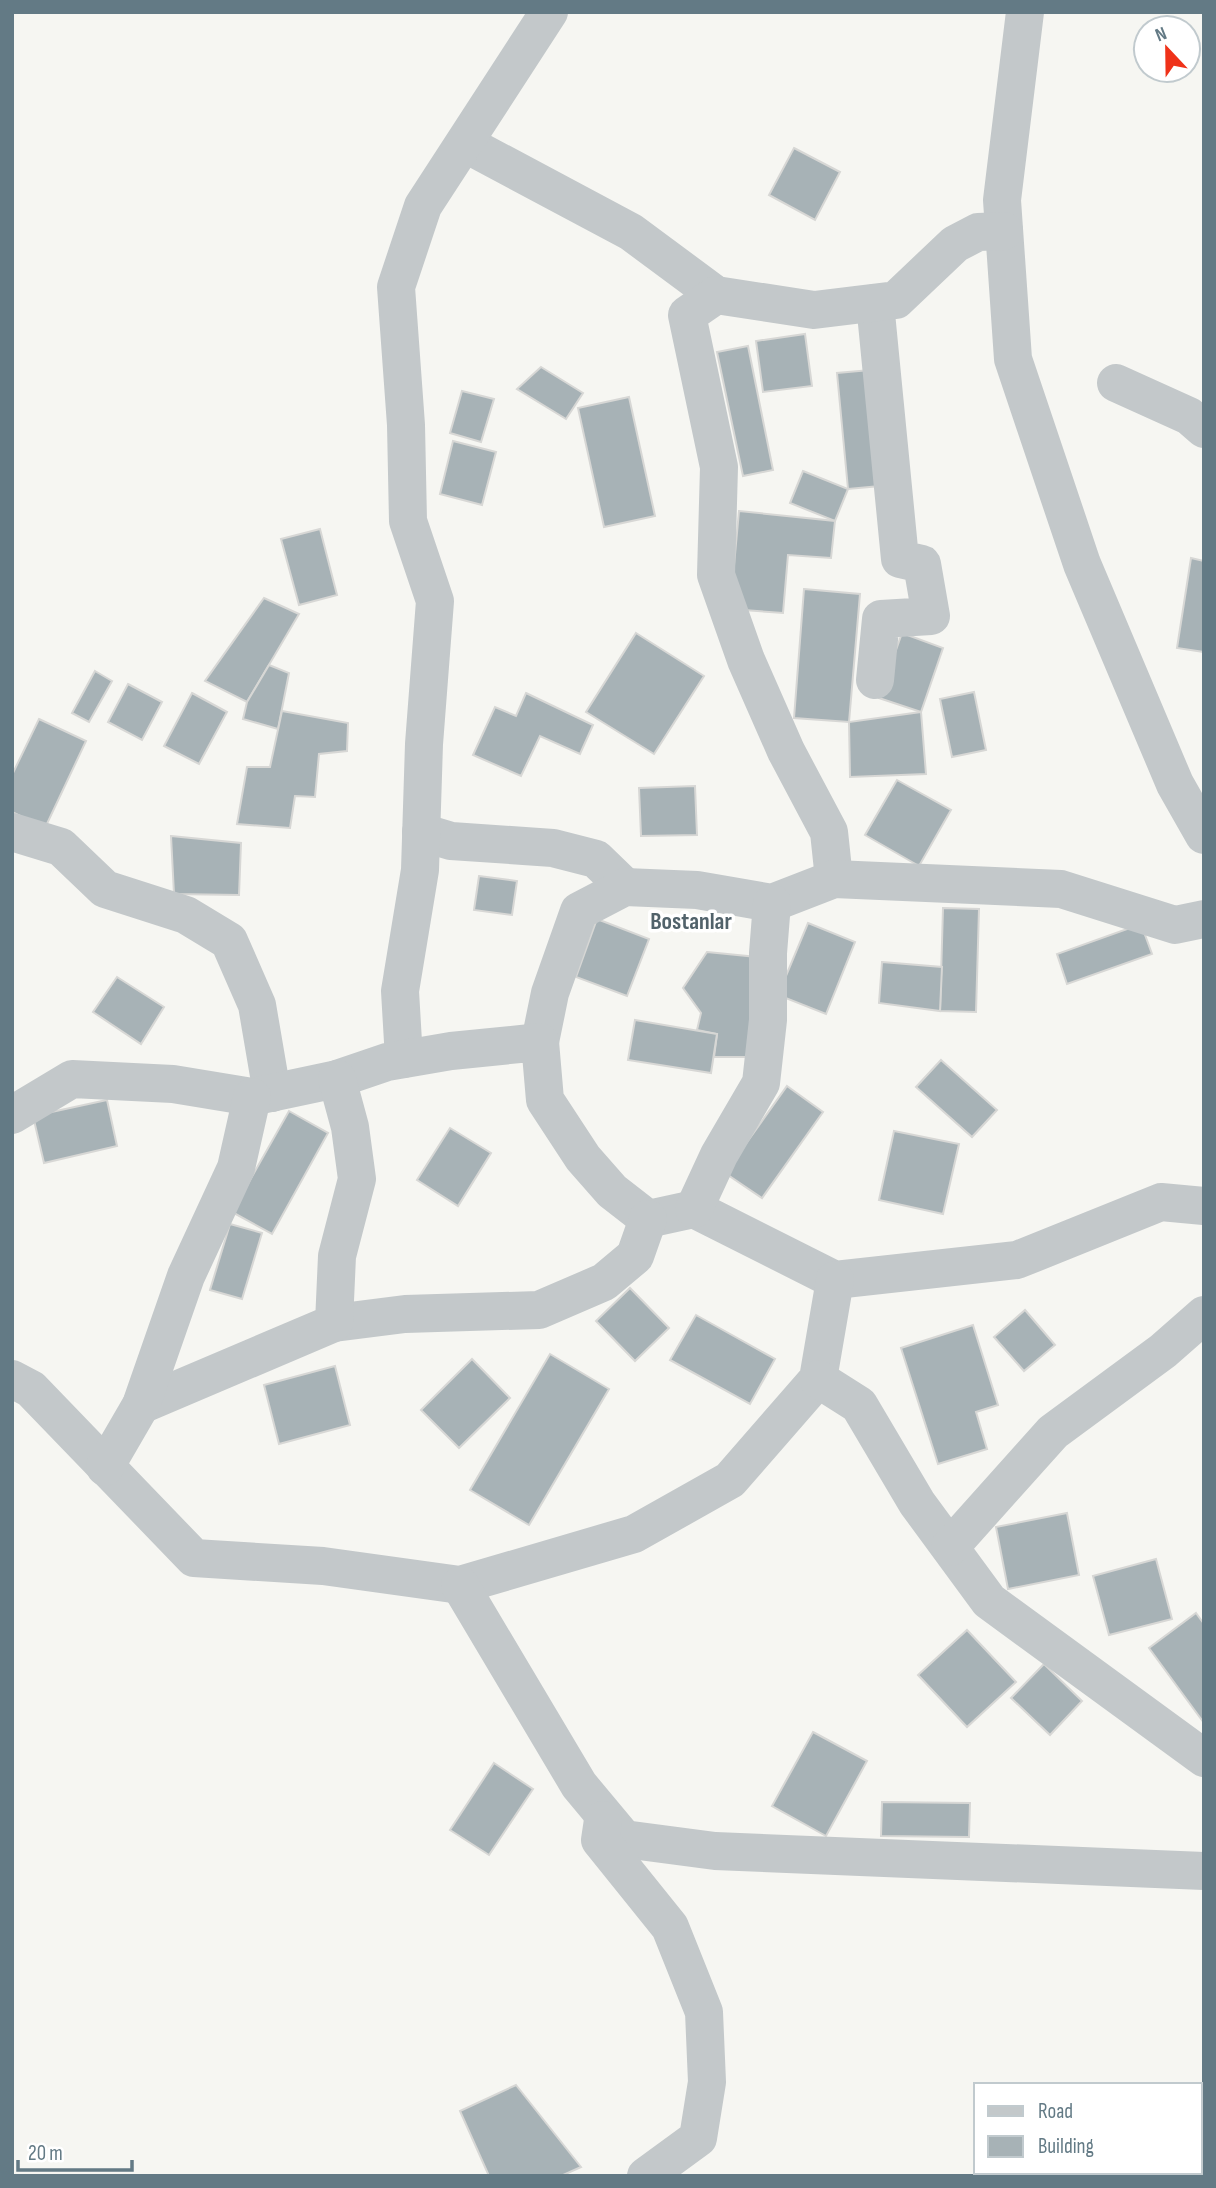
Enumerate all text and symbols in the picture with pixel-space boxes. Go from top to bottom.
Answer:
north arrow [1132,14,1202,84]
text: N [1152,22,1170,47]
district label: Bostanlar [650,907,732,936]
legend [974,2083,1202,2174]
text: Road [1038,2099,1073,2124]
scale bar [18,2128,131,2172]
text: Building [1038,2134,1094,2159]
text: 20 m [28,2141,63,2166]

